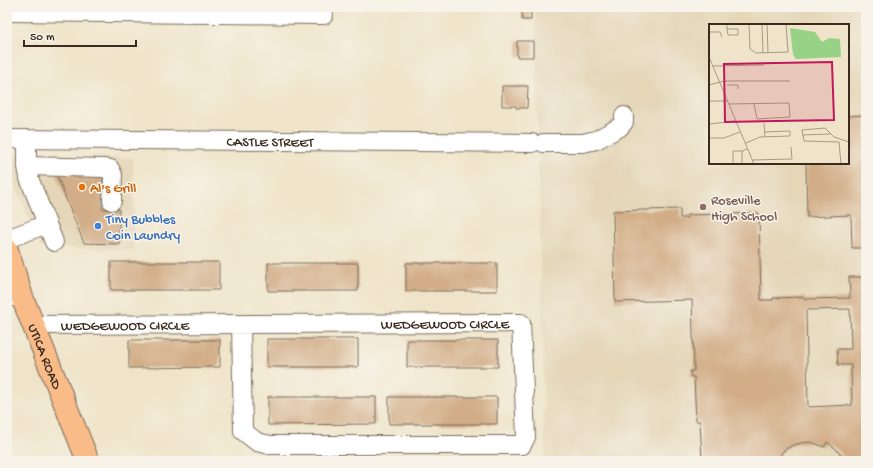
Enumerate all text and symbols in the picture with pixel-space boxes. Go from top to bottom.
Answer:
scale bar [24,22,136,48]
inset map [709,24,849,164]
text: 50 m [30,31,55,45]
street label: CASTLE STREET [226,135,314,152]
place label: Al's Grill [90,181,136,198]
marker: Al's Grill [77,182,87,192]
place label: Roseville High School [711,193,777,226]
marker: Roseville High School [698,202,708,212]
place label: Tiny Bubbles Coin Laundry [105,212,180,245]
marker: Tiny Bubbles Coin Laundry [93,221,103,231]
street label: WEDGEWOOD CIRCLE [381,317,511,335]
street label: WEDGEWOOD CIRCLE [61,318,191,336]
street label: UTICA ROAD [23,322,65,393]

